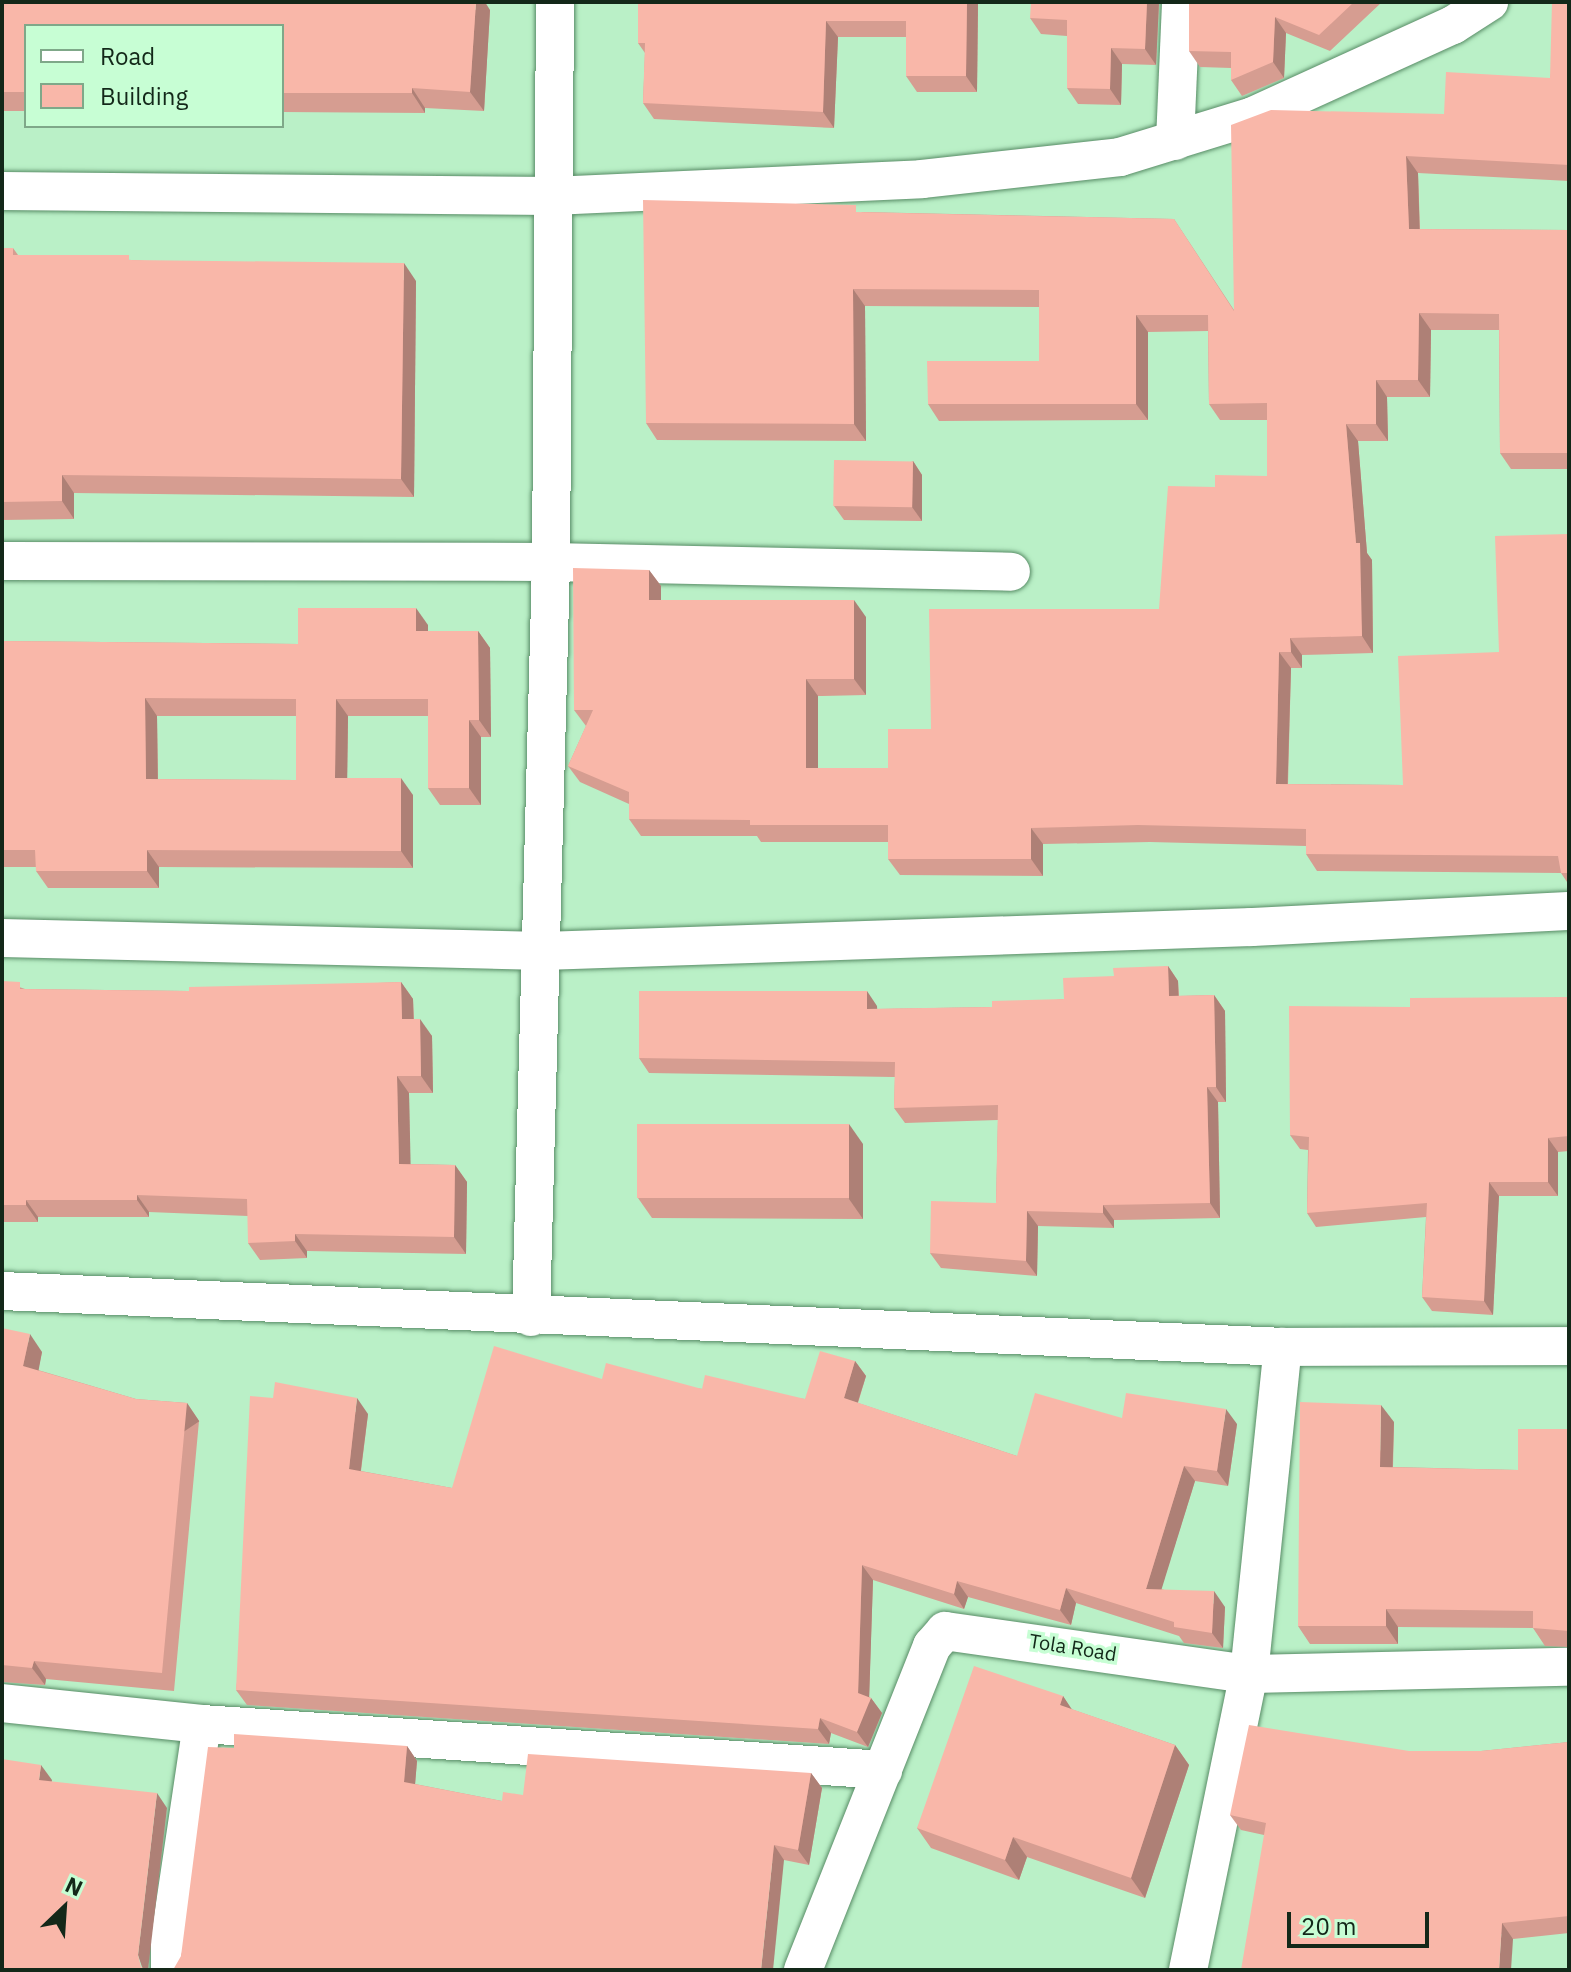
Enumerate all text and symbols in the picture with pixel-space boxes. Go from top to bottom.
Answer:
legend [24,24,284,128]
text: Road [100,40,155,72]
text: Building [100,80,188,112]
street label: Tola Road [1028,1628,1118,1666]
north arrow [24,1868,104,1948]
text: N [61,1869,88,1902]
scale bar [1291,1896,1433,1946]
text: 20 m [1301,1910,1356,1942]

